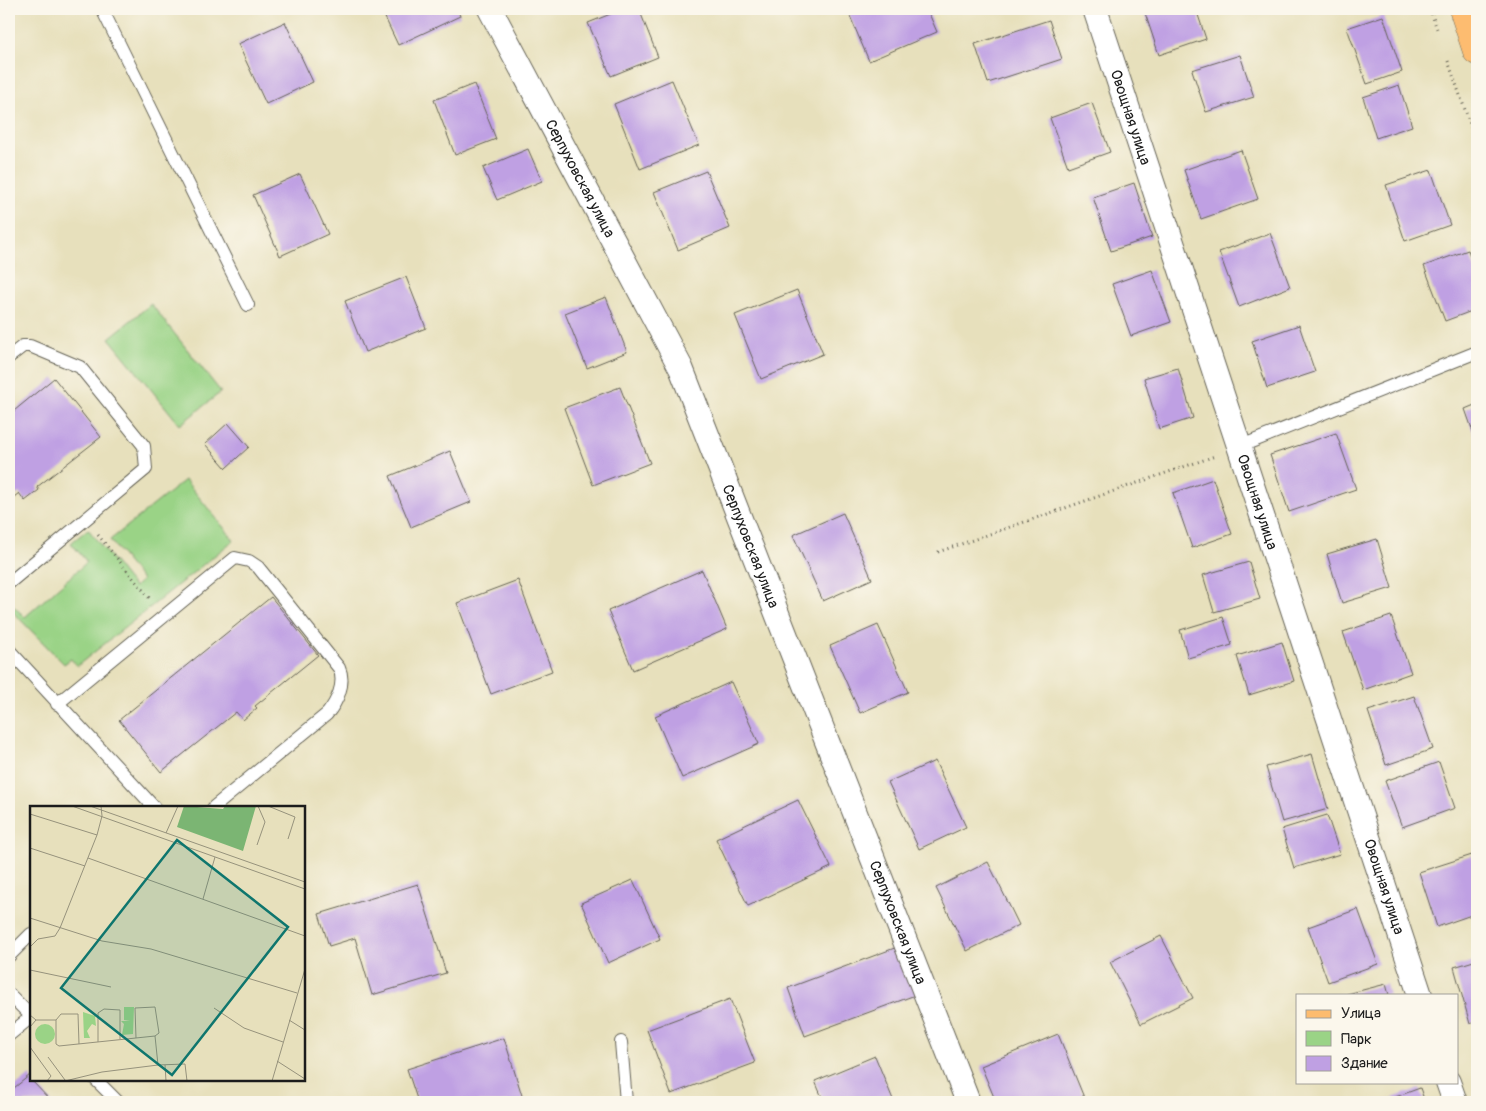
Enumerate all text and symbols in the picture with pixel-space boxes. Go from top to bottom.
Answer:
street label: Овощная улица [1106,67,1155,167]
street label: Серпуховская улица [541,116,619,241]
street label: Овощная улица [1233,452,1282,552]
street label: Серпуховская улица [718,482,783,611]
inset map [30,806,305,1081]
street label: Овощная улица [1360,836,1409,937]
street label: Серпуховская улица [865,858,930,987]
legend [1296,994,1458,1084]
text: Улица [1341,1004,1381,1023]
text: Парк [1341,1030,1372,1049]
text: Здание [1341,1054,1388,1073]

